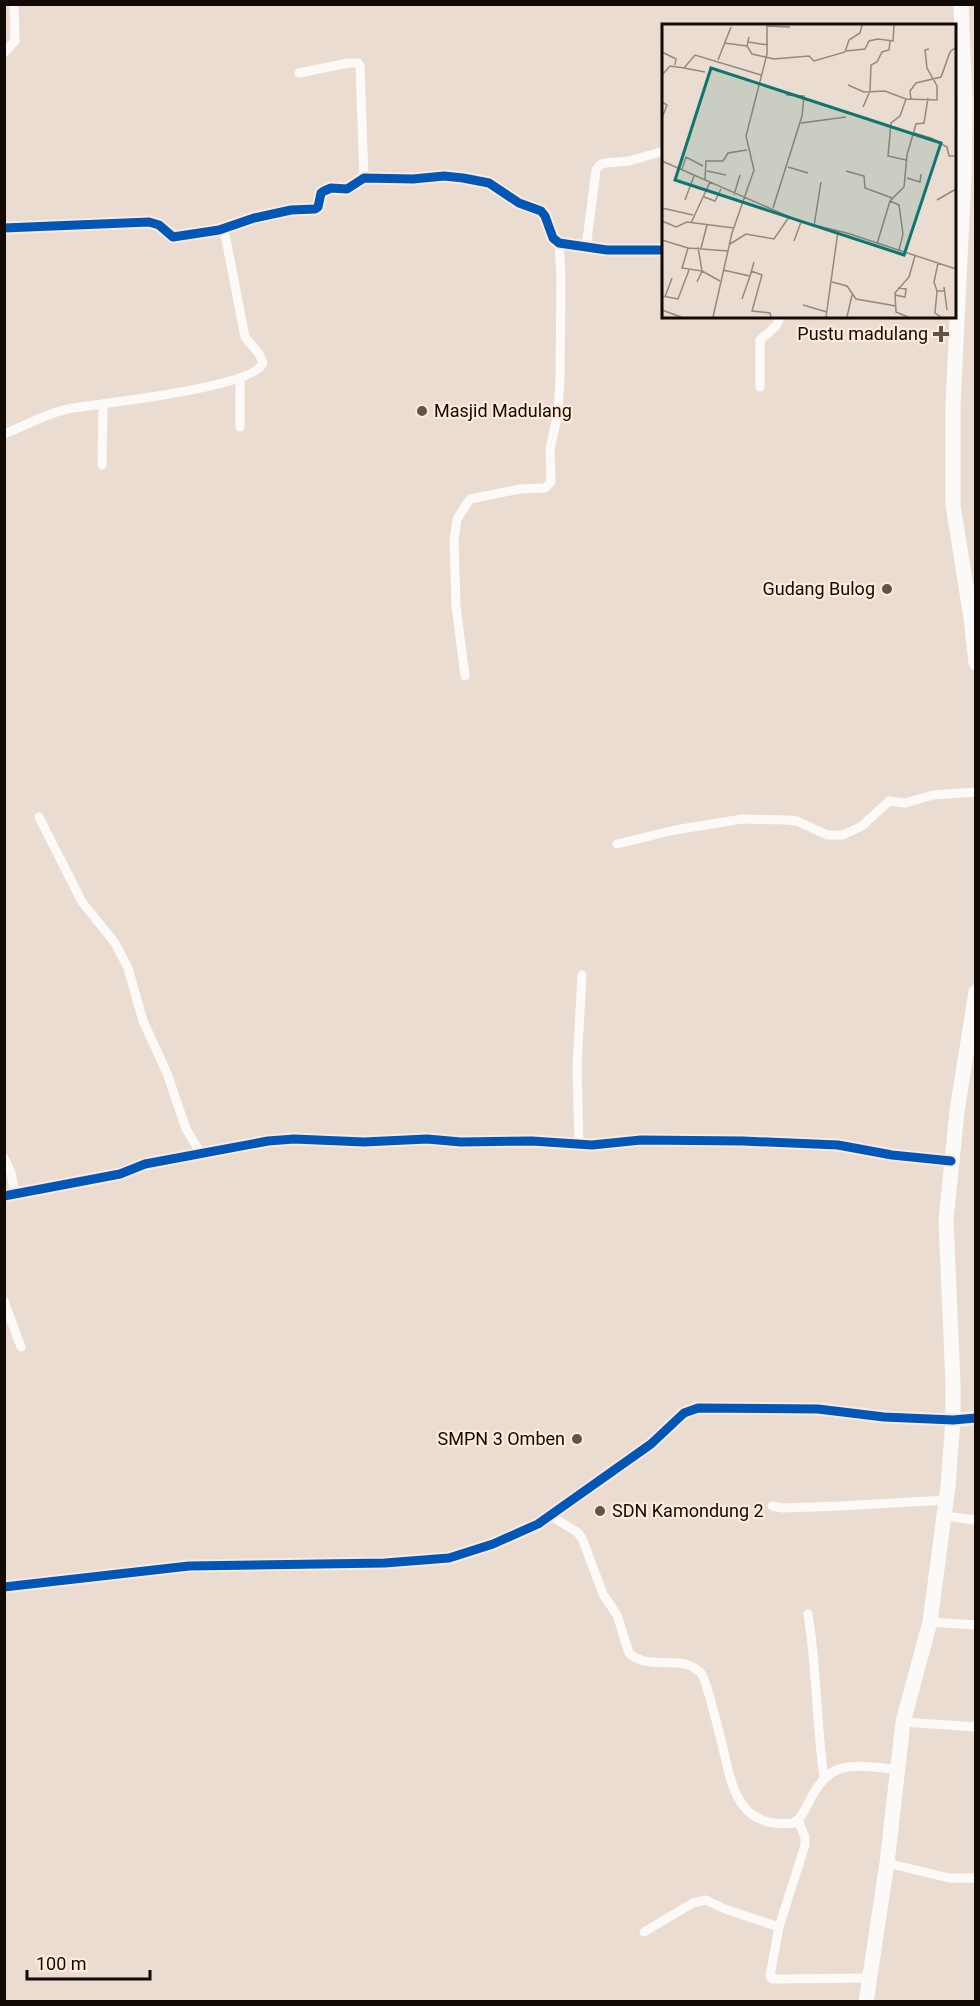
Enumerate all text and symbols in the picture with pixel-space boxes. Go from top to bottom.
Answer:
inset map [662,24,956,318]
place label: Pustu madulang [797,323,928,344]
marker: Pustu madulang [932,325,950,343]
place label: Masjid Madulang [434,400,572,421]
marker: Masjid Madulang [415,404,429,418]
place label: Gudang Bulog [762,578,875,599]
marker: Gudang Bulog [880,582,894,596]
place label: SMPN 3 Omben [438,1428,565,1449]
marker: SMPN 3 Omben [570,1432,584,1446]
place label: SDN Kamondung 2 [612,1500,764,1521]
marker: SDN Kamondung 2 [593,1504,607,1518]
scale bar [27,1943,150,1981]
text: 100 m [36,1953,87,1974]

